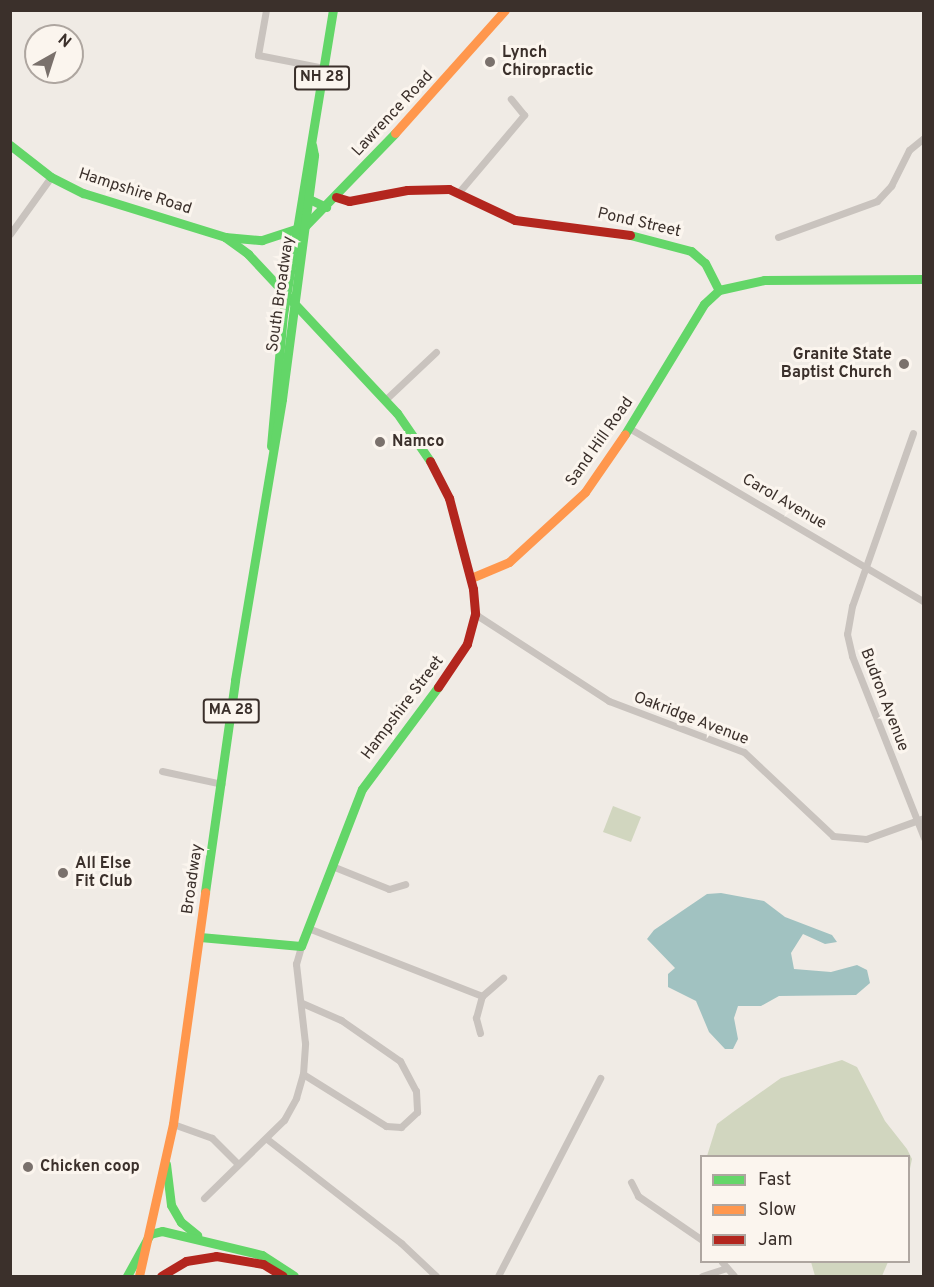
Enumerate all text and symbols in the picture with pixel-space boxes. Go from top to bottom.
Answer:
north arrow [24,24,84,84]
text: N [53,30,75,53]
place label: Lynch Chiropractic [502,43,594,81]
marker: Lynch Chiropractic [483,55,497,69]
road number: NH 28 [294,66,350,90]
street label: Lawrence Road [348,67,438,161]
street label: Hampshire Road [76,165,194,219]
street label: Pond Street [595,204,683,242]
street label: South Broadway [263,235,299,353]
place label: Granite State Baptist Church [781,345,892,383]
marker: Granite State Baptist Church [897,357,911,371]
street label: Sand Hill Road [562,394,638,490]
place label: Namco [392,432,444,452]
marker: Namco [373,435,387,449]
street label: Carol Avenue [738,470,830,534]
street label: Budron Avenue [855,646,913,754]
street label: Hampshire Street [358,652,448,764]
street label: Oakridge Avenue [630,688,752,750]
road number: MA 28 [201,699,261,723]
street label: Broadway [179,842,207,916]
place label: All Else Fit Club [75,854,133,892]
marker: All Else Fit Club [56,866,70,880]
legend [700,1155,910,1263]
place label: Chicken coop [40,1157,140,1177]
marker: Chicken coop [21,1160,35,1174]
text: Fast [758,1169,791,1192]
text: Slow [758,1199,796,1222]
text: Jam [758,1229,793,1252]

